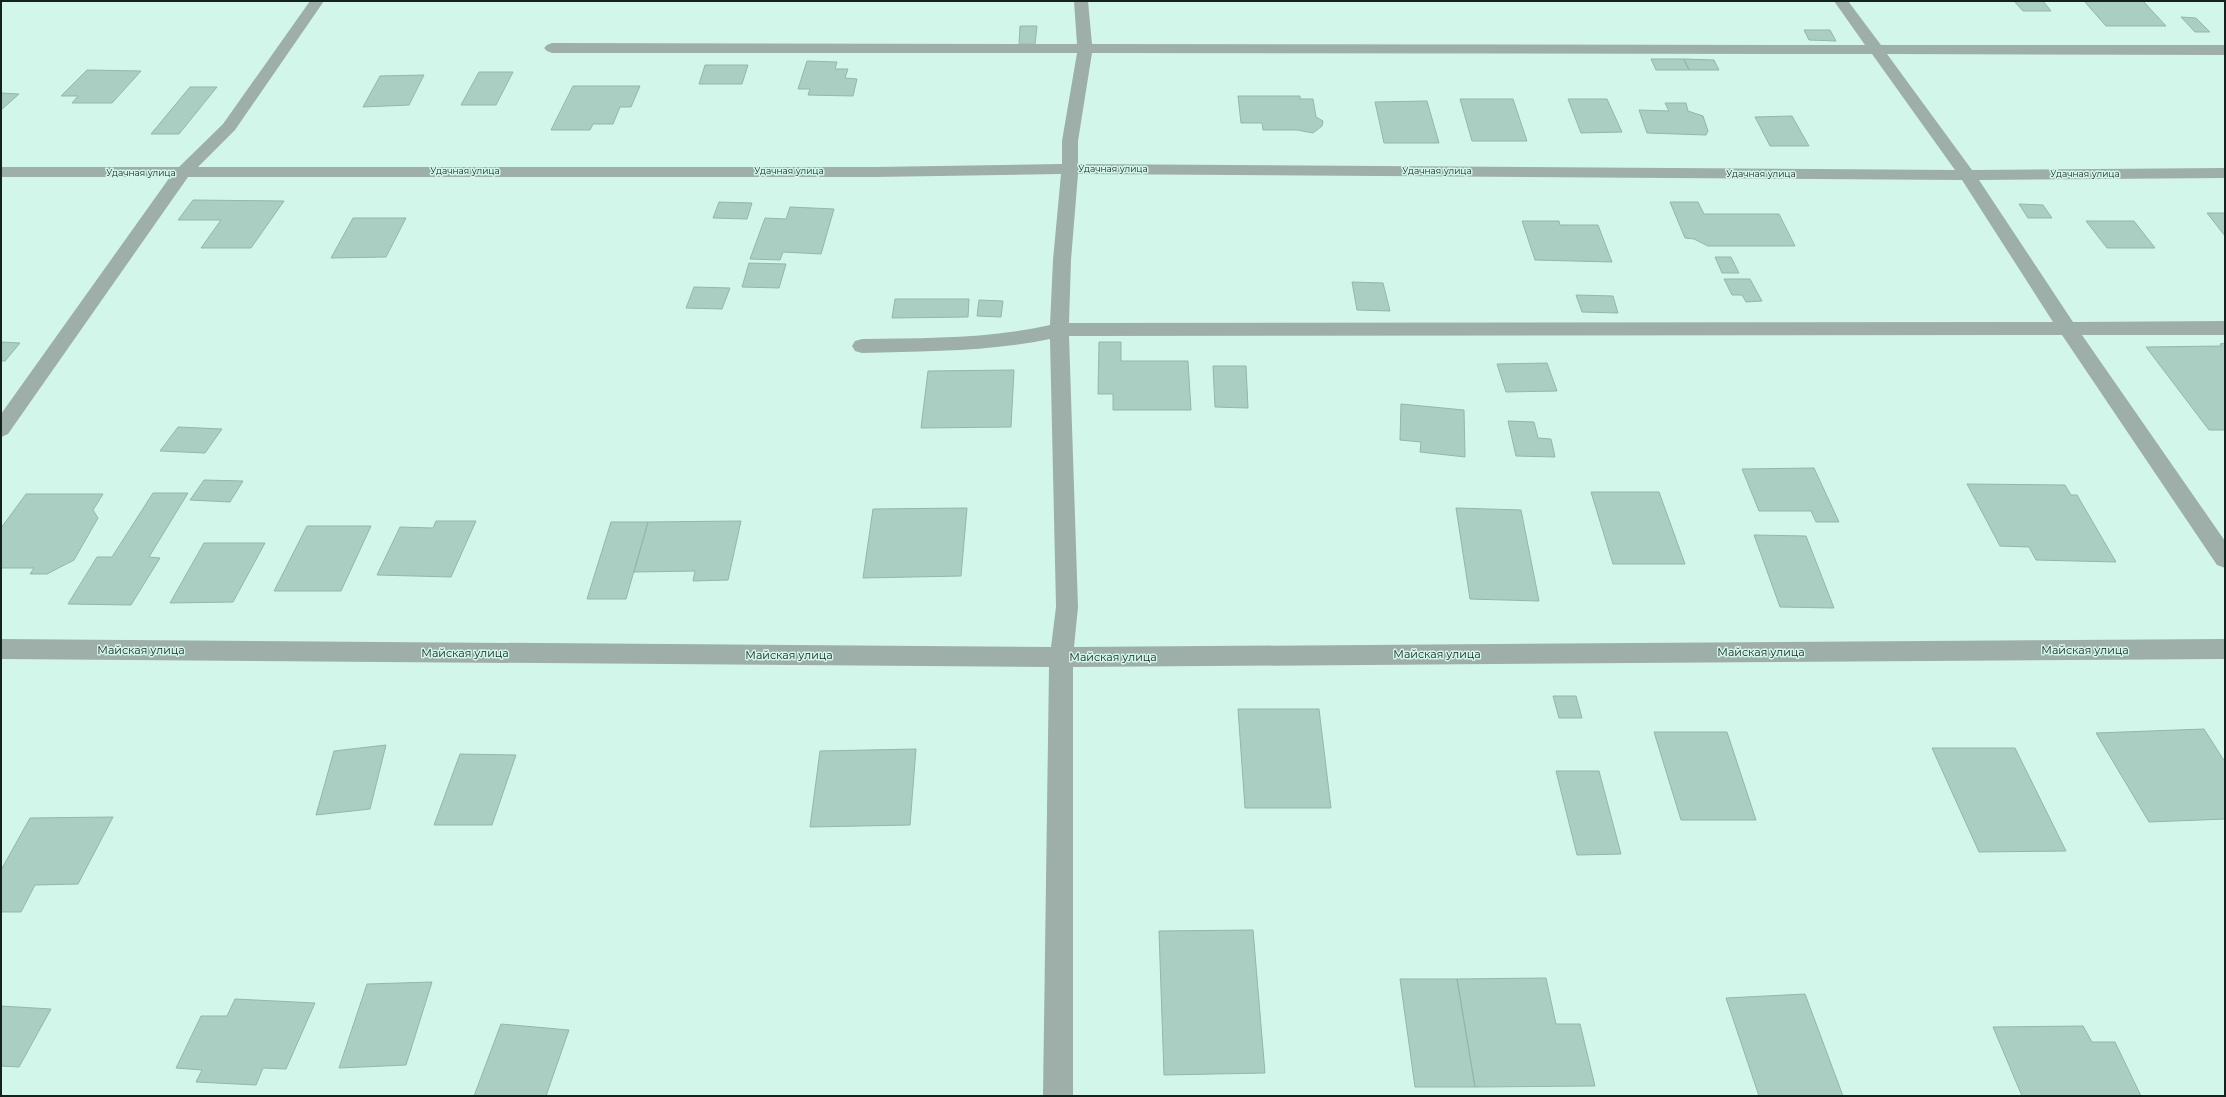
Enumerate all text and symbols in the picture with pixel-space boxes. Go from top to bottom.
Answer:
street label: Удачная улица [1078,163,1148,174]
street label: Удачная улица [430,165,500,176]
street label: Удачная улица [754,165,824,176]
street label: Удачная улица [1402,165,1472,176]
street label: Удачная улица [106,167,176,178]
street label: Удачная улица [1726,168,1796,179]
street label: Удачная улица [2050,168,2120,179]
street label: Майская улица [97,643,185,657]
street label: Майская улица [2041,643,2129,657]
street label: Майская улица [1717,645,1805,659]
street label: Майская улица [421,646,509,660]
street label: Майская улица [1393,647,1481,661]
street label: Майская улица [745,648,833,662]
street label: Майская улица [1069,650,1157,664]

